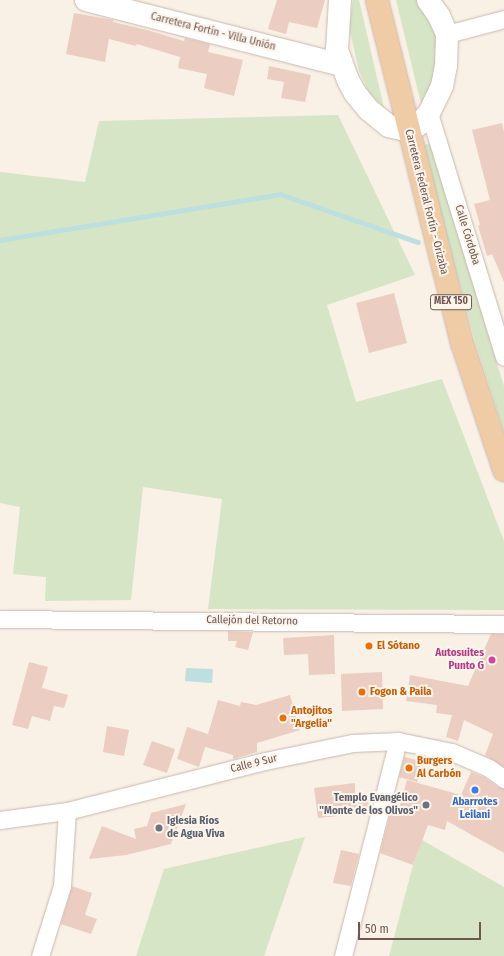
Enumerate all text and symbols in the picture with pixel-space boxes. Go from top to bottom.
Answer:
street label: Carretera Fortín - Villa Unión [149,10,277,54]
street label: Carretera Federal Fortín - Orizaba [402,128,450,276]
street label: Calle Córdoba [452,203,482,267]
road number: MEX 150 [430,294,472,310]
street label: Callejón del Retorno [206,614,298,628]
place label: El Sótano [377,639,420,653]
marker: El Sótano [364,641,374,651]
place label: Autosuites Punto G [435,647,484,673]
marker: Autosuites Punto G [487,655,497,665]
place label: Fogon & Paila [370,685,432,699]
marker: Fogon & Paila [357,687,367,697]
place label: Antojitos "Argelia" [291,705,332,731]
marker: Antojitos "Argelia" [278,713,288,723]
street label: Calle 9 Sur [229,752,279,776]
place label: Burgers Al Carbón [417,755,461,781]
marker: Burgers Al Carbón [404,763,414,773]
marker: Abarrotes Leilani [470,785,480,795]
place label: Templo Evangélico "Monte de los Olivos" [319,792,418,818]
place label: Abarrotes Leilani [452,796,498,822]
marker: Templo Evangélico "Monte de los Olivos" [421,800,431,810]
place label: Iglesia Ríos de Agua Viva [167,815,225,841]
marker: Iglesia Ríos de Agua Viva [154,823,164,833]
scale bar [360,914,483,940]
text: 50 m [365,922,389,936]

